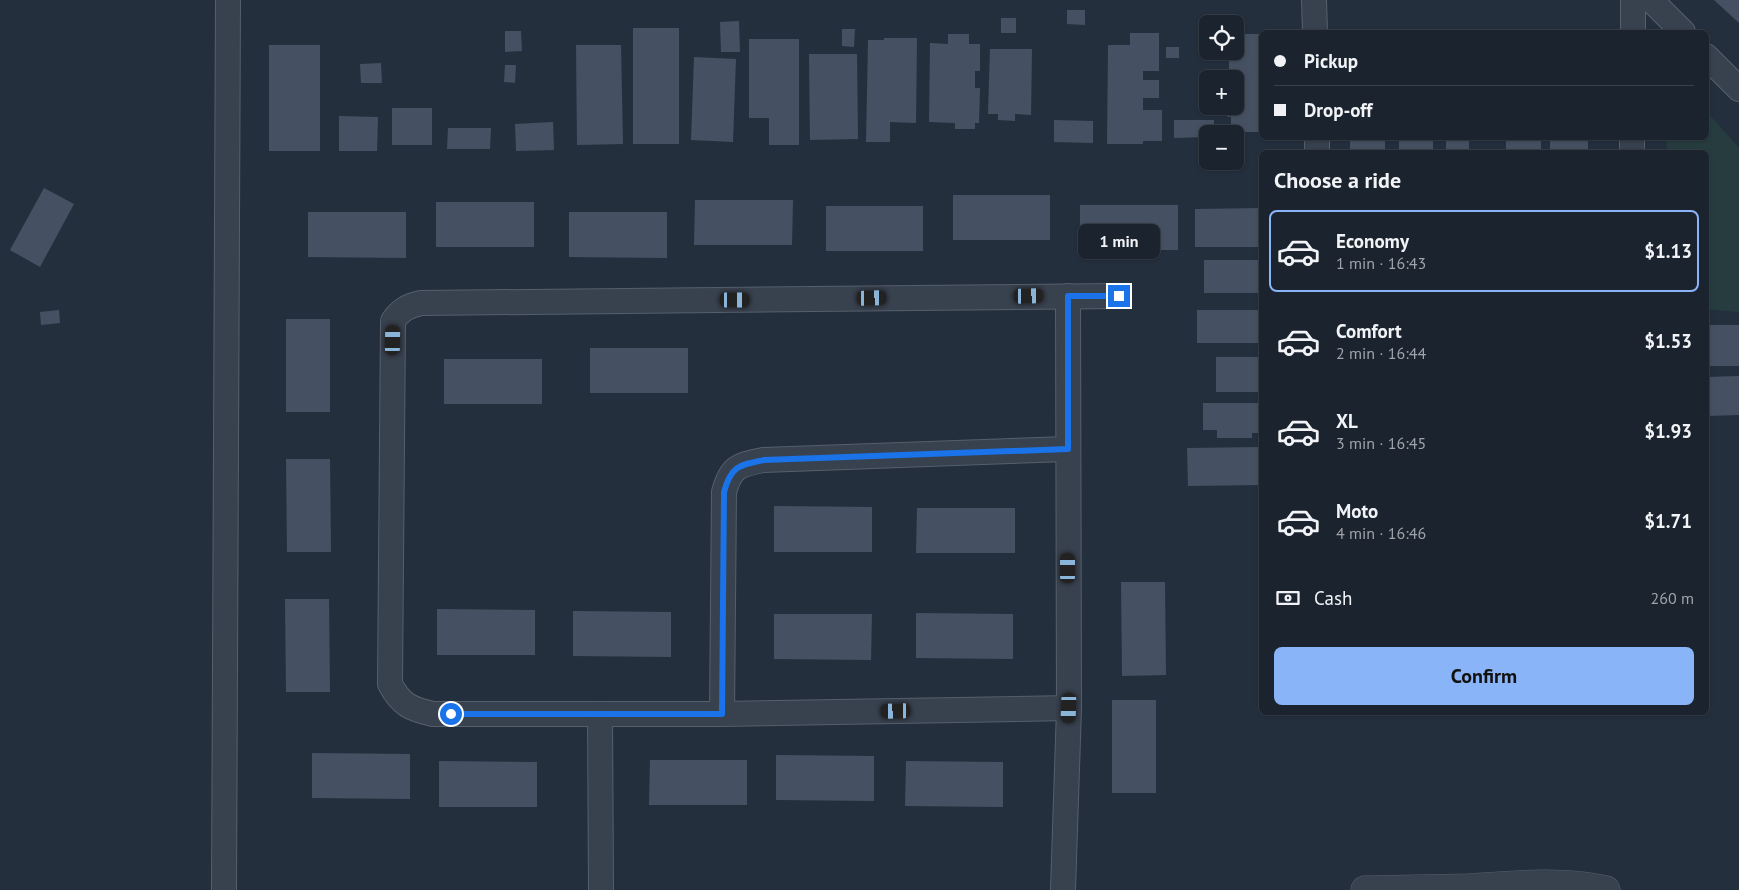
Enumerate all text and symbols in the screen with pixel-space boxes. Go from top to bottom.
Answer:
map controls [1199,15,1244,170]
button: locate [1199,15,1244,60]
text: Pickup [1304,49,1358,73]
button: + [1199,70,1244,115]
text: Drop-off [1304,98,1372,122]
button: − [1199,125,1244,170]
text: Choose a ride [1274,166,1401,194]
callout: 1 min [1078,224,1160,258]
icon: car [1276,229,1321,274]
text: Economy [1336,229,1409,253]
text: 1 min [1099,231,1139,251]
text: $1.13 [1644,239,1692,263]
text: 1 min · 16:43 [1336,253,1426,273]
route end [1108,285,1130,307]
car [1013,288,1044,304]
car [856,290,887,306]
car [720,293,750,308]
icon: car [1276,319,1321,364]
text: Comfort [1336,319,1402,343]
car [385,325,400,355]
text: $1.53 [1644,329,1692,353]
text: 2 min · 16:44 [1336,343,1426,363]
icon: car [1276,409,1321,454]
text: XL [1336,409,1358,433]
text: $1.93 [1644,419,1692,443]
text: 3 min · 16:45 [1336,433,1426,453]
icon: car [1276,499,1321,544]
text: Moto [1336,499,1378,523]
text: $1.71 [1644,509,1692,533]
text: 4 min · 16:46 [1336,523,1426,543]
car [1060,553,1075,583]
icon: cash [1274,584,1302,612]
text: Cash [1314,586,1352,610]
text: 260 m [1651,588,1694,608]
button: Confirm [1274,647,1694,705]
car [1060,693,1077,723]
route start [440,703,462,725]
car [880,703,911,719]

